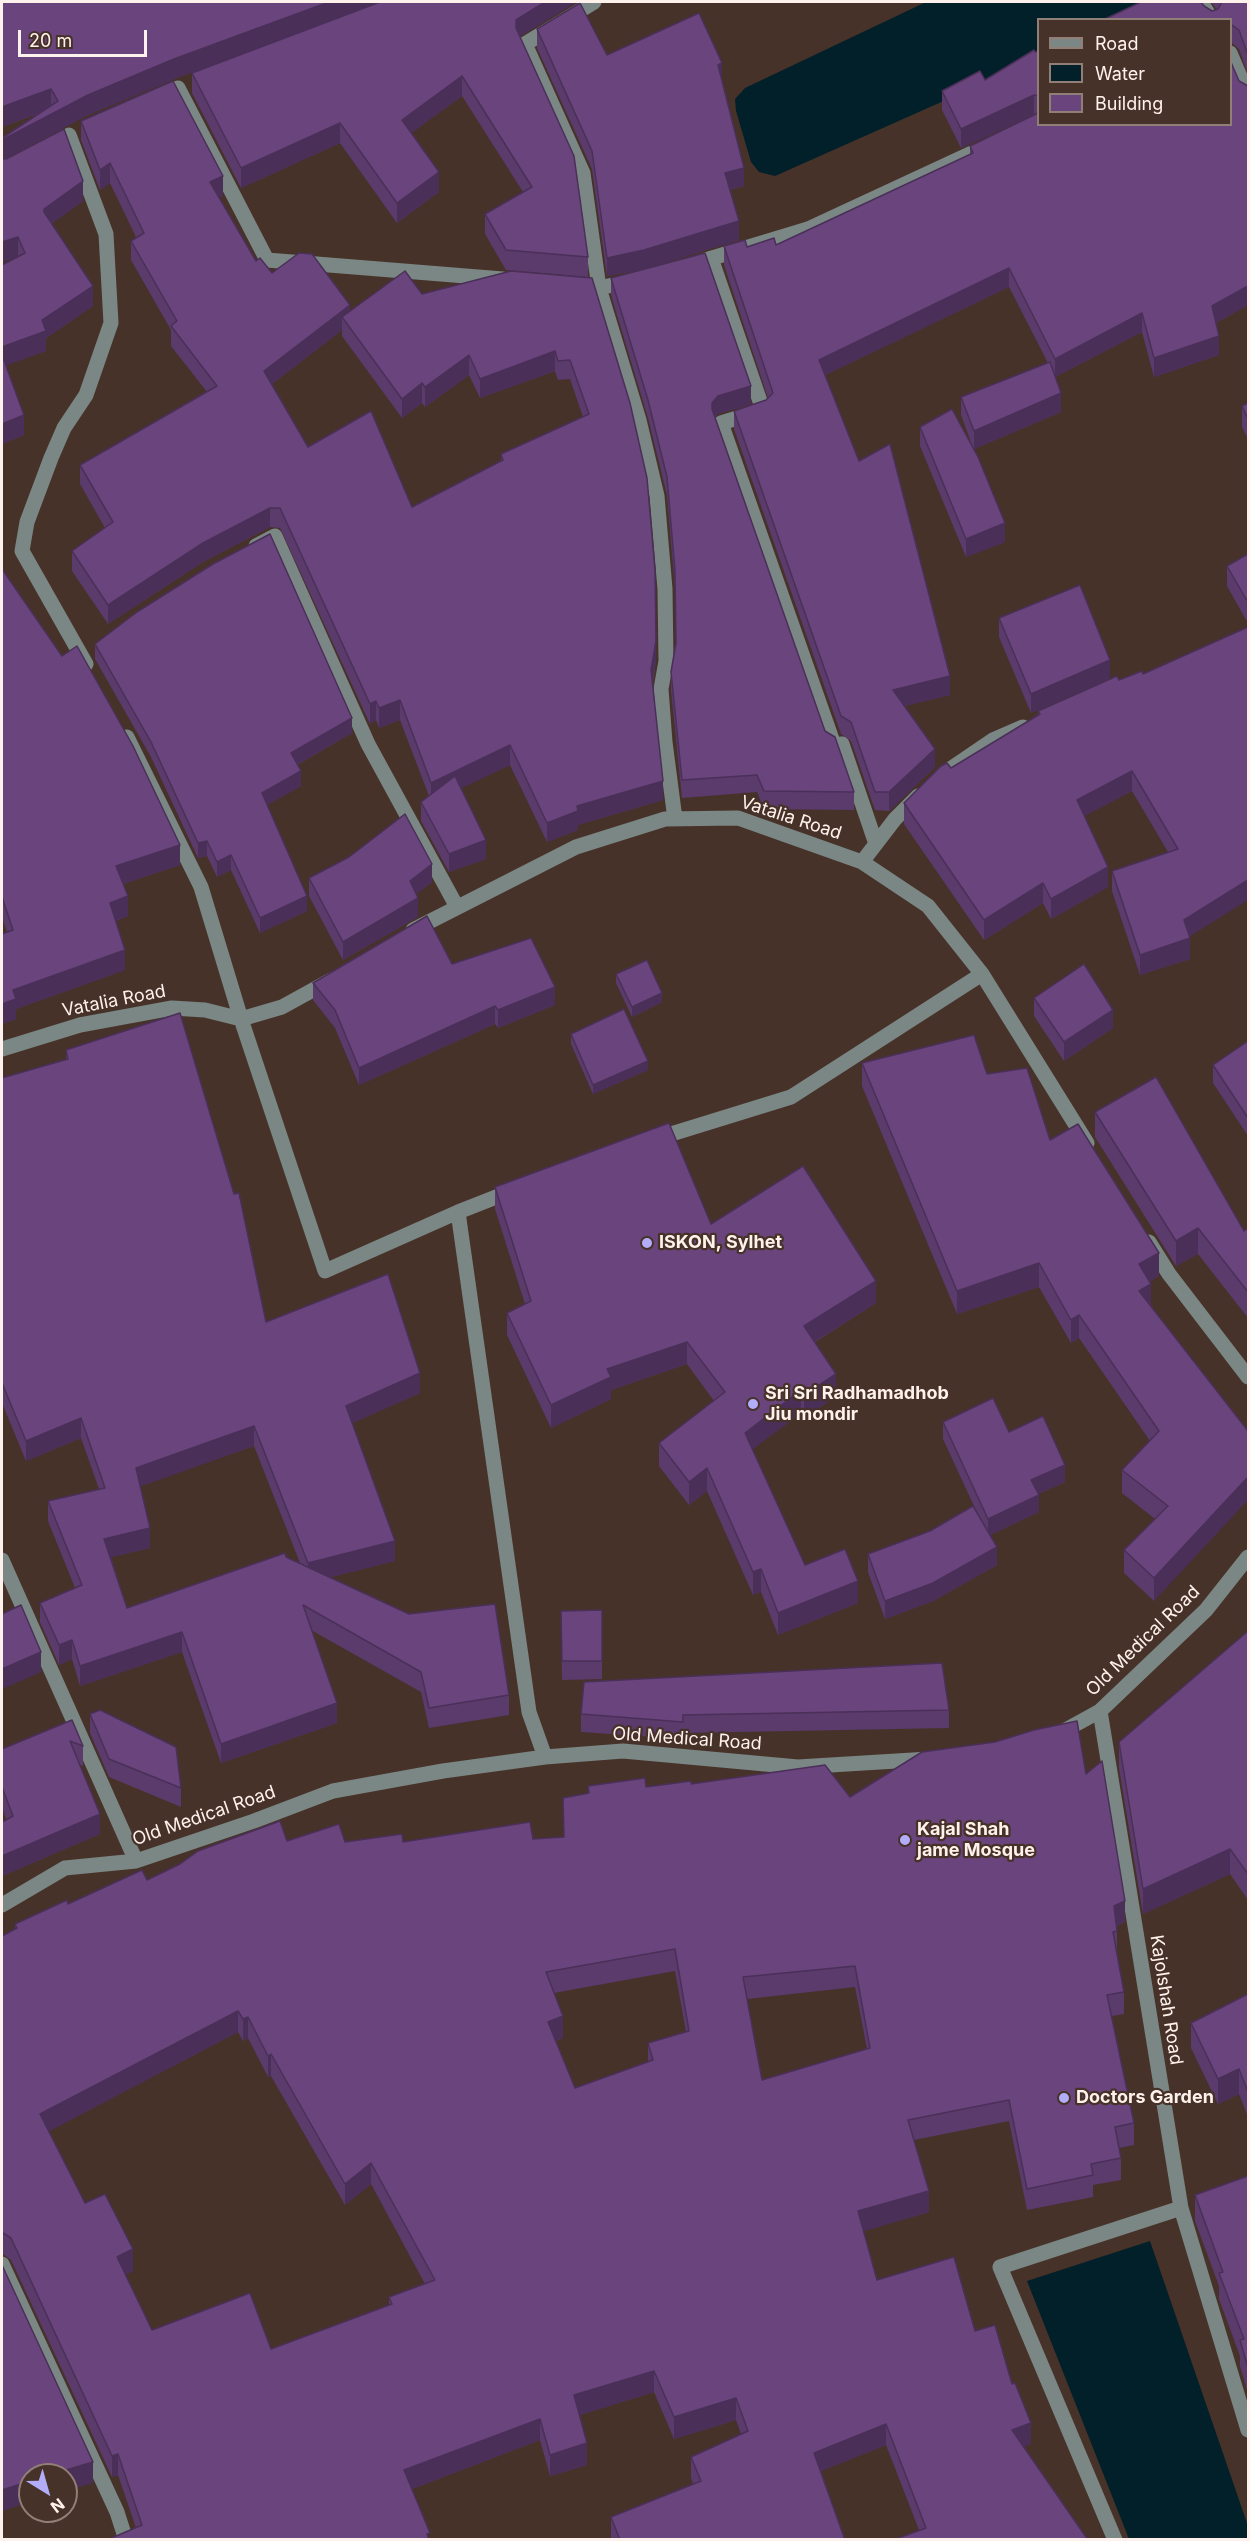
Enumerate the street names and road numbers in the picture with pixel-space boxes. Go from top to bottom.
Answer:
street label: Vatalia Road [738,792,844,844]
street label: Vatalia Road [60,980,168,1022]
street label: Old Medical Road [1082,1581,1204,1701]
street label: Old Medical Road [612,1723,762,1755]
street label: Old Medical Road [130,1781,278,1851]
street label: Kajolshah Road [1145,1934,1187,2066]

